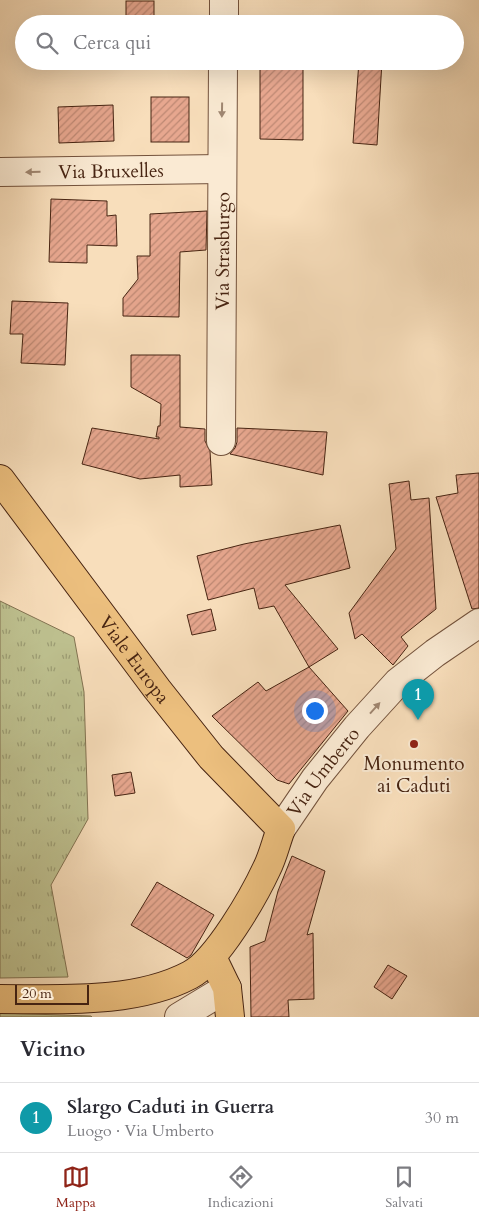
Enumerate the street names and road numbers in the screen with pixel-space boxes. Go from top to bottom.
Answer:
street label: Via Bruxelles [58,158,164,185]
street label: Via Strasburgo [210,192,236,310]
street label: Viale Europa [92,610,176,709]
street label: Via Umberto [281,722,366,822]

